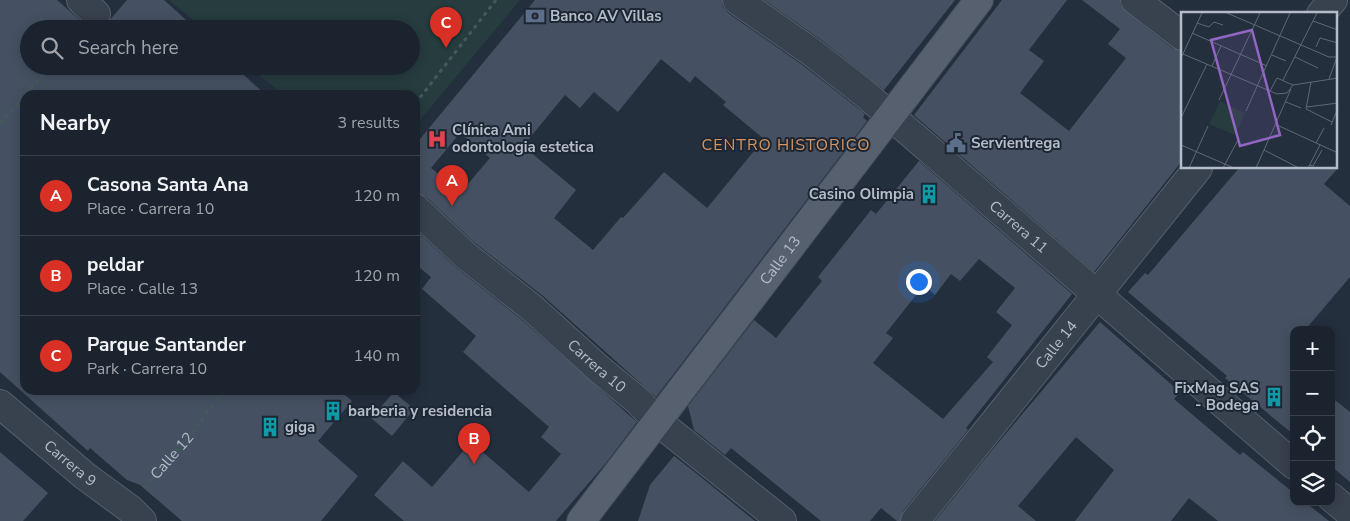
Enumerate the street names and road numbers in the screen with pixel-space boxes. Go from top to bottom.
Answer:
street label: Carrera 11 [985,196,1052,258]
street label: Calle 13 [755,232,805,289]
street label: Calle 14 [1031,316,1082,373]
street label: Carrera 10 [563,335,630,397]
street label: Calle 12 [146,428,198,484]
street label: Carrera 9 [40,436,101,491]

